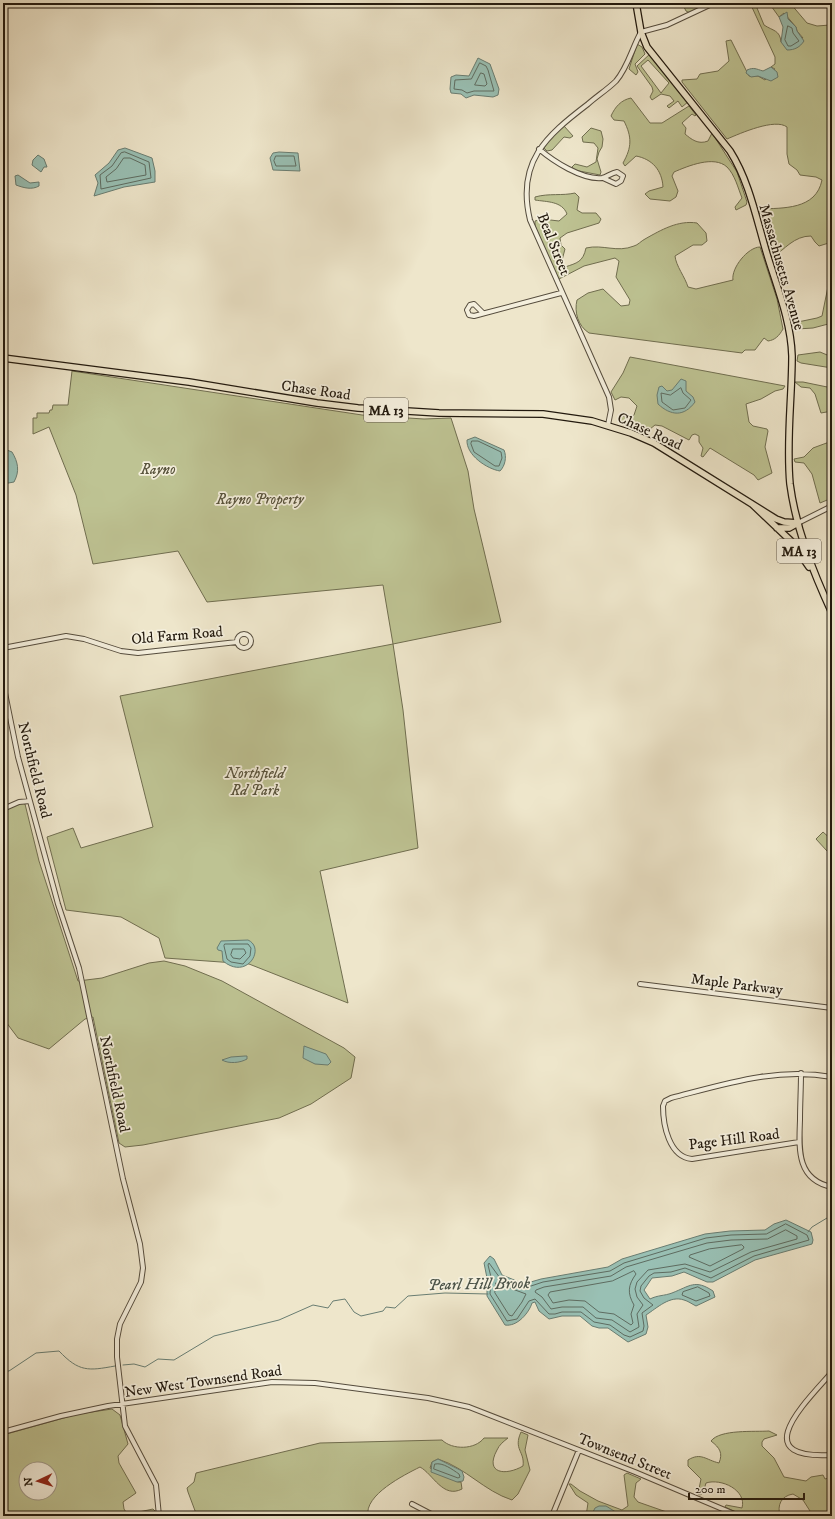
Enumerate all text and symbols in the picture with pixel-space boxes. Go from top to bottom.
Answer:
street label: Massachusetts Avenue [754,202,809,332]
street label: Beal Street [533,210,575,278]
street label: Chase Road [280,376,352,405]
road number: MA 13 [364,398,408,422]
street label: Chase Road [614,408,686,455]
park label: Rayno [139,460,176,479]
park label: Rayno Property [215,490,305,509]
road number: MA 13 [777,539,821,563]
street label: Old Farm Road [130,622,224,649]
street label: Northfield Road [13,720,56,821]
park label: Northfield Rd Park [224,764,288,800]
street label: Maple Parkway [690,969,785,1000]
street label: Northfield Road [95,1034,134,1135]
street label: Page Hill Road [687,1124,781,1155]
water label: Pearl Hill Brook [428,1273,531,1295]
street label: New West Townsend Road [123,1361,283,1402]
street label: Townsend Street [575,1429,675,1484]
north arrow [18,1461,58,1501]
scale bar [689,1475,804,1501]
text: N [22,1477,36,1487]
text: 200 m [695,1482,725,1497]

